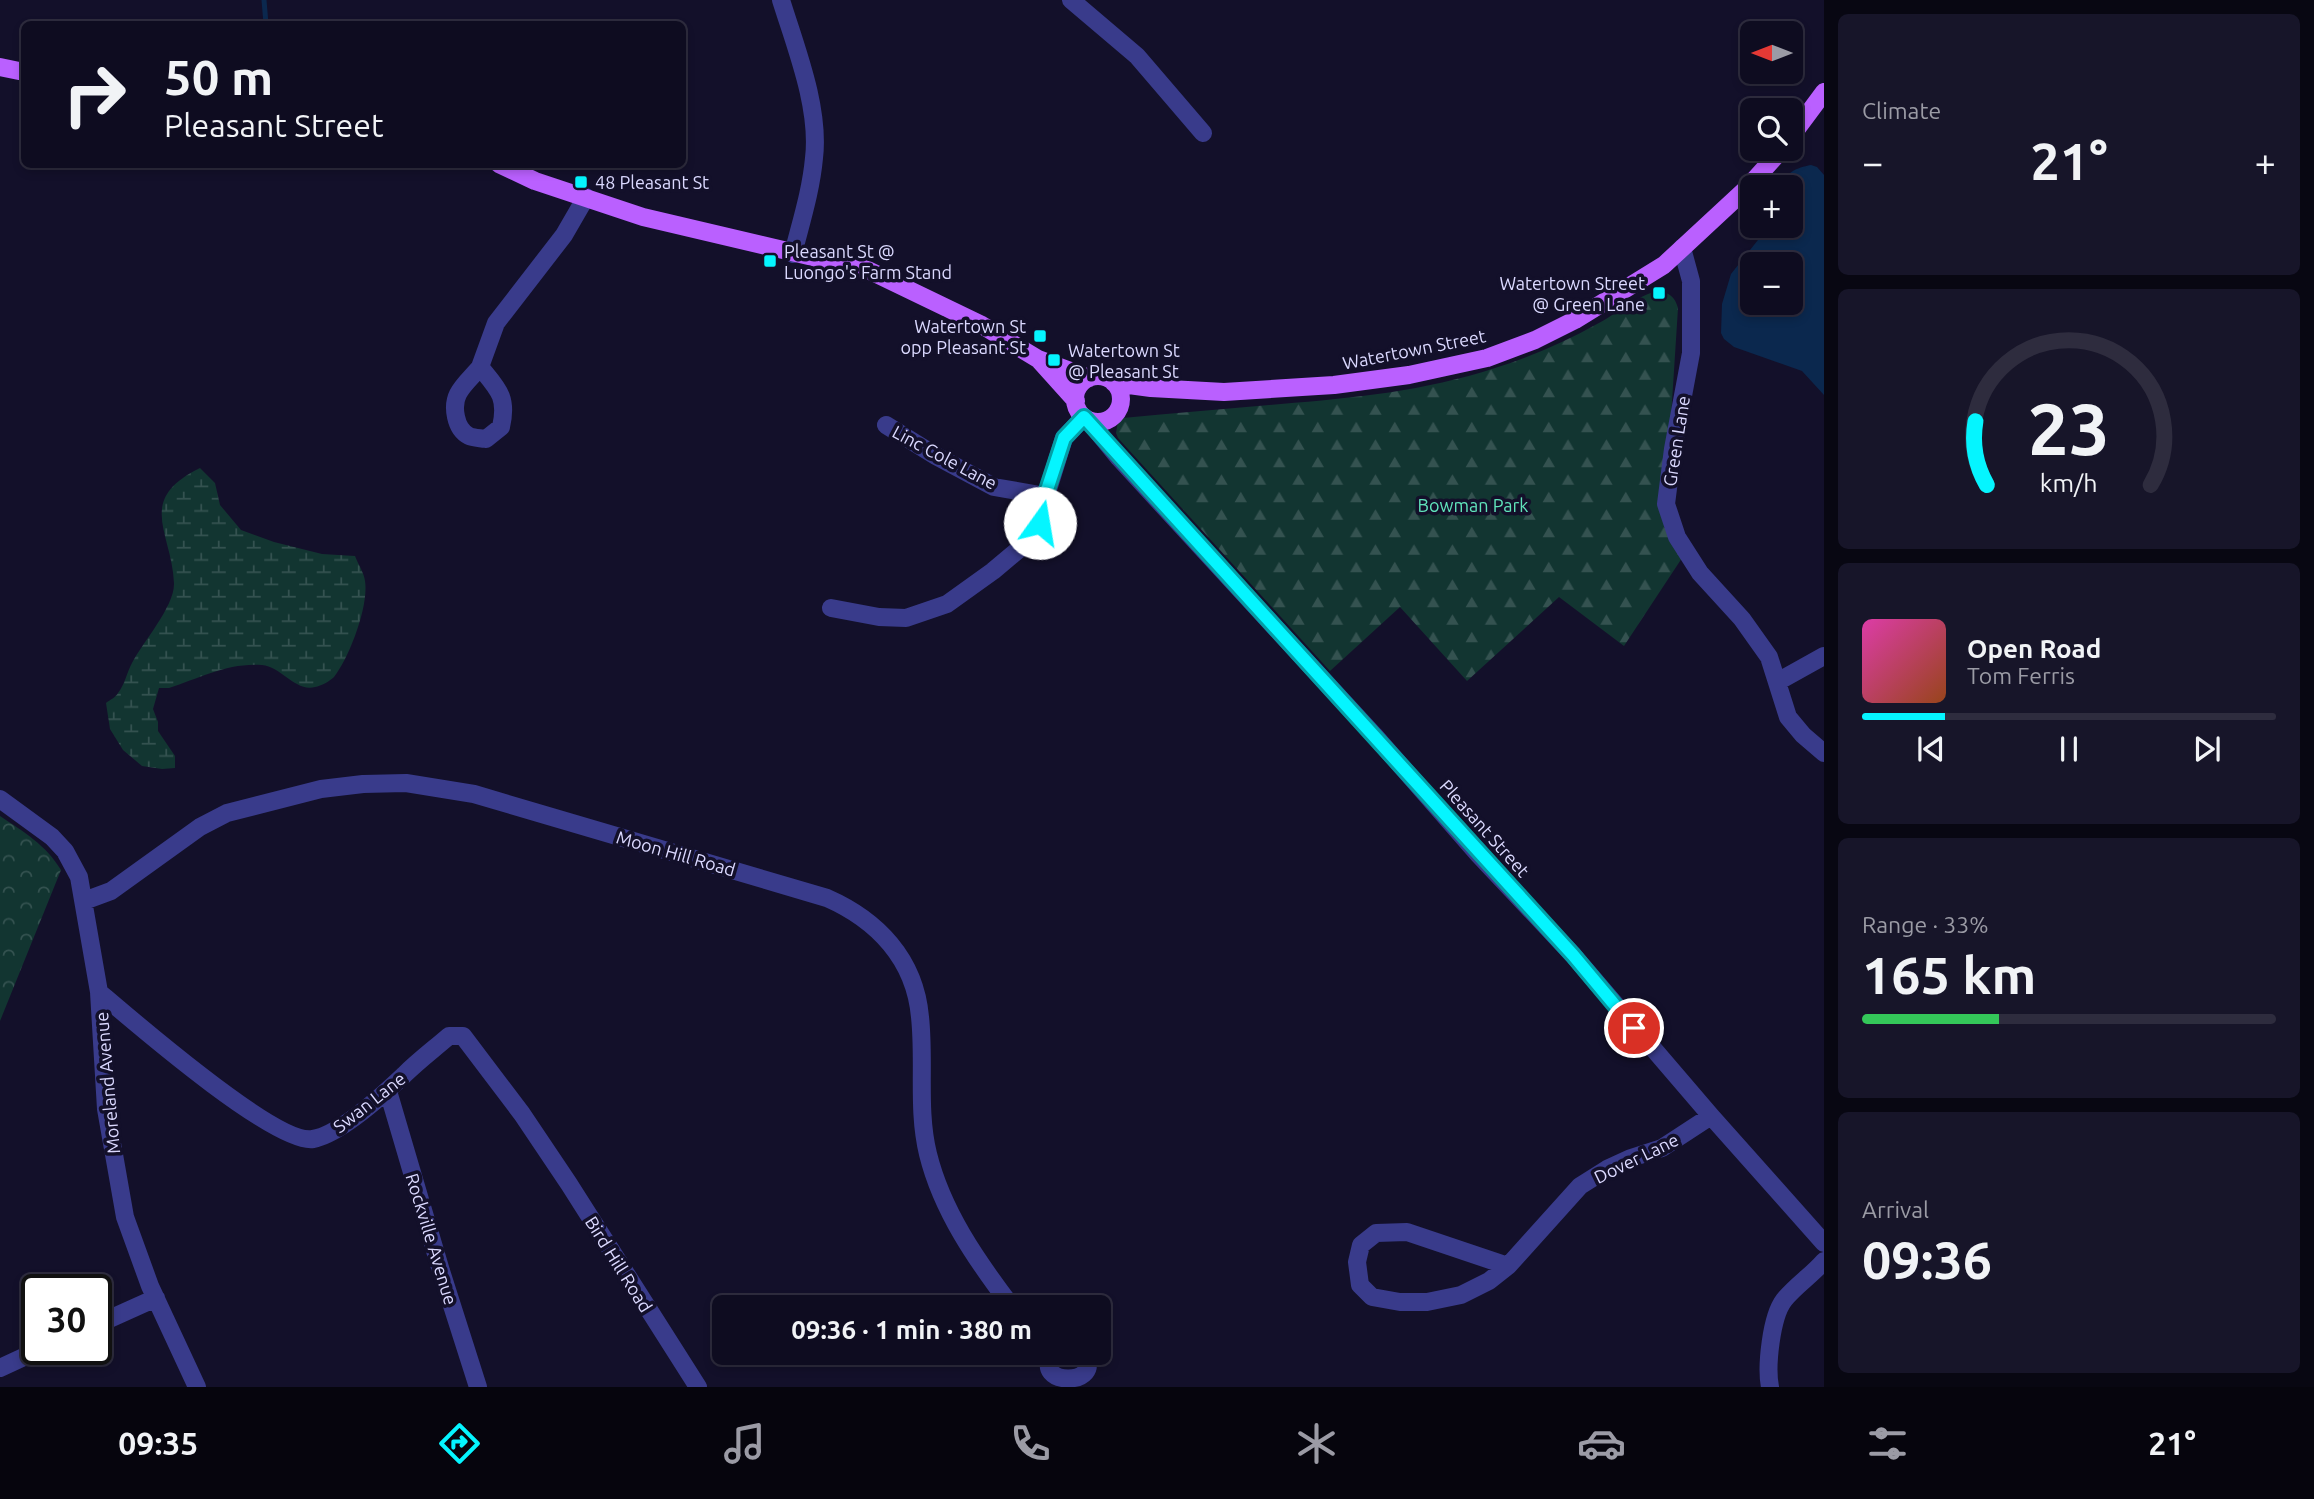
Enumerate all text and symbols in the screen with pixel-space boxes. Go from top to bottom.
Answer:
north arrow [1740,21,1802,84]
map controls [1740,21,1803,315]
icon: right [49,49,140,140]
text: 50 m [164,49,273,104]
button: search [1740,98,1803,161]
text: Climate [1862,98,1941,123]
text: Pleasant Street [164,107,384,143]
text: 21° [2030,132,2108,190]
text: − [1862,141,1883,183]
text: + [2255,141,2276,183]
place label: 48 Pleasant St [595,172,709,192]
marker: 48 Pleasant St [573,174,589,190]
button: + [1740,175,1803,238]
place label: Pleasant St @ Luongo's Farm Stand [784,241,952,282]
button: − [1740,252,1803,315]
marker: Pleasant St @ Luongo's Farm Stand [762,253,778,269]
place label: Watertown Street @ Green Lane [1499,273,1645,314]
marker: Watertown Street @ Green Lane [1651,285,1667,301]
place label: Watertown St opp Pleasant St [901,316,1026,357]
street label: Watertown Street [1341,325,1487,373]
marker: Watertown St opp Pleasant St [1032,328,1048,344]
place label: Watertown St @ Pleasant St [1068,340,1180,381]
marker: Watertown St @ Pleasant St [1046,352,1062,368]
text: 23 [2028,387,2110,469]
street label: Green Lane [1659,394,1693,488]
street label: Linc Cole Lane [889,421,1001,493]
text: km/h [2040,469,2098,497]
position arrow [1003,486,1077,560]
park label: Bowman Park [1418,495,1528,515]
text: Open Road [1967,634,2101,663]
text: Tom Ferris [1967,663,2075,688]
icon: previous [1912,730,1950,768]
icon: pause [2050,730,2088,768]
icon: next [2188,730,2226,768]
street label: Pleasant Street [1436,775,1534,881]
street label: Moon Hill Road [614,826,738,880]
text: Range · 33% [1862,912,1989,937]
text: 165 km [1862,946,2036,1004]
pin [1604,998,1664,1058]
icon: arrive [1615,1009,1653,1047]
street label: Moreland Avenue [91,1011,123,1155]
street label: Swan Lane [329,1068,409,1136]
street label: Dover Lane [1591,1129,1681,1187]
street label: Rockville Avenue [402,1171,462,1307]
text: Arrival [1862,1197,1929,1222]
street label: Bird Hill Road [582,1212,656,1316]
text: 09:36 [1862,1231,1992,1289]
speed limit sign: 30 [21,1274,112,1365]
text: 09:36 · 1 min · 380 m [791,1315,1032,1344]
icon: directions [435,1419,484,1468]
icon: music [720,1419,769,1468]
icon: phone [1006,1419,1055,1468]
icon: climate [1292,1419,1341,1468]
icon: car [1577,1419,1626,1468]
icon: filters [1863,1419,1912,1468]
text: 09:35 [118,1425,198,1461]
text: 21° [2148,1425,2196,1461]

